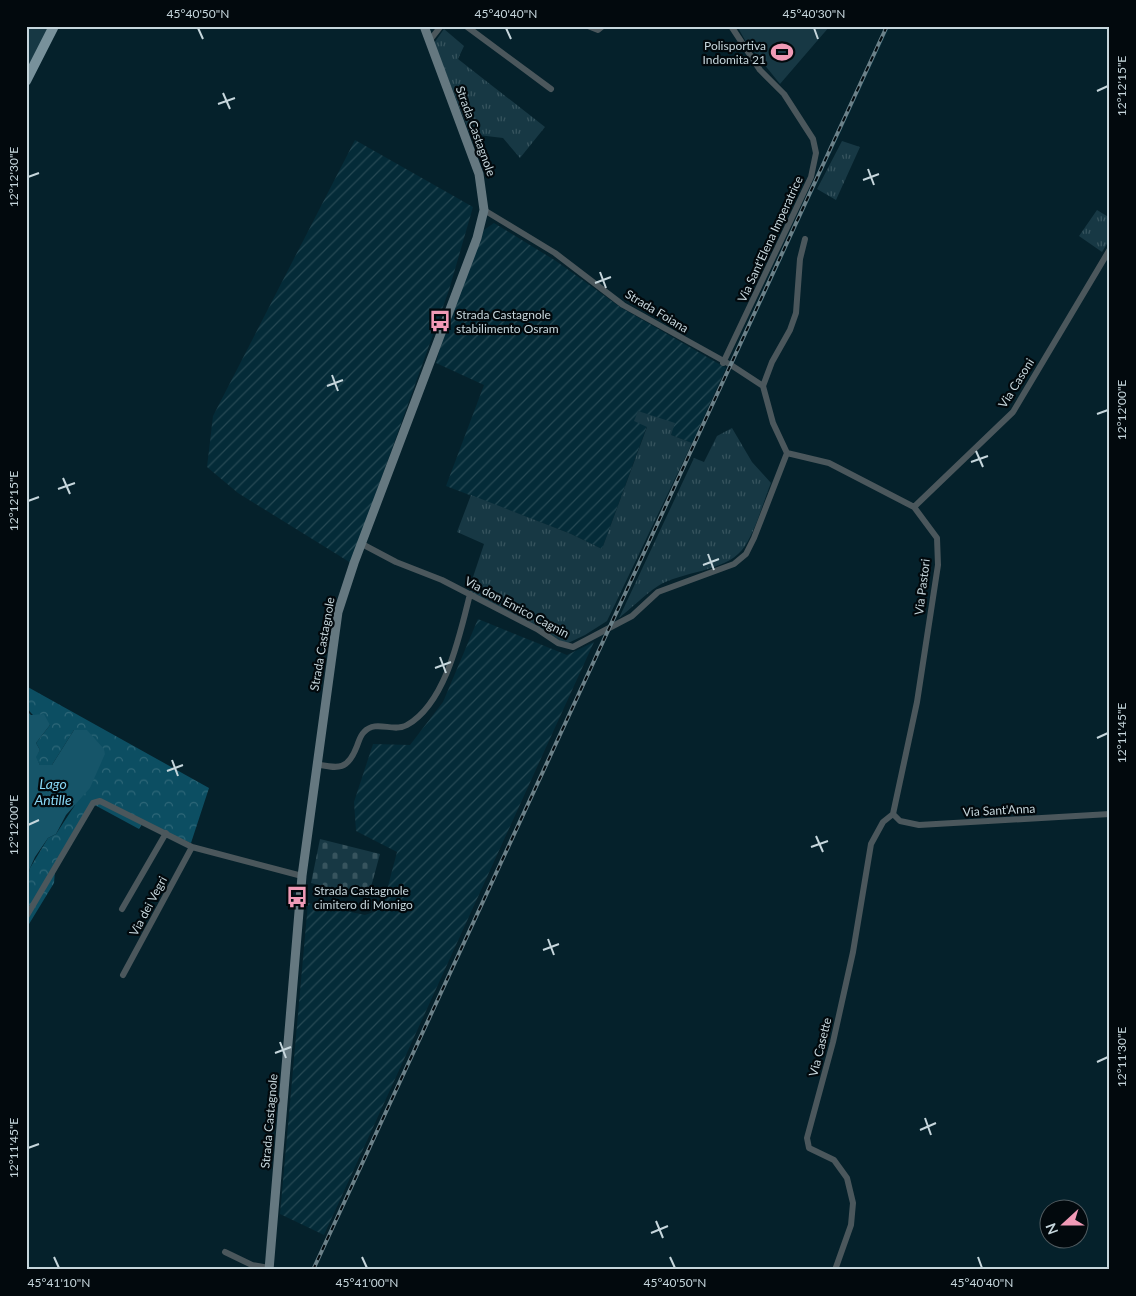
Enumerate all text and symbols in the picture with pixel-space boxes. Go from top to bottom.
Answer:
text: 45°40'50"N [167,6,229,21]
text: 45°40'40"N [475,6,537,21]
text: 45°40'30"N [783,6,845,21]
place label: Polisportiva Indomita 21 [703,38,766,67]
sports icon: Polisportiva Indomita 21 [769,39,795,65]
text: 12°12'15"E [1114,56,1129,116]
street label: Strada Castagnole [453,84,499,178]
text: 12°12'30"E [6,147,21,207]
street label: Via Sant'Elena Imperatrice [734,174,806,304]
street label: Strada Foiana [623,286,691,336]
place label: Strada Castagnole stabilimento Osram [456,307,559,336]
bus stop icon: Strada Castagnole stabilimento Osram [427,308,453,334]
street label: Via Casoni [995,355,1037,411]
text: 12°12'00"E [1114,380,1129,440]
text: 12°12'15"E [6,471,21,531]
street label: Via Pastori [911,558,933,616]
street label: Via don Enrico Cagnin [462,573,572,641]
street label: Strada Castagnole [306,596,338,692]
text: 12°11'45"E [1114,703,1129,763]
water label: Lago Antille [33,775,72,808]
text: 12°12'00"E [6,795,21,855]
street label: Via Sant'Anna [962,801,1036,819]
street label: Via dei Vegri [126,873,170,939]
place label: Strada Castagnole cimitero di Monigo [314,883,413,912]
bus stop icon: Strada Castagnole cimitero di Monigo [284,884,310,910]
street label: Via Casette [805,1016,835,1078]
text: 12°11'30"E [1114,1027,1129,1087]
street label: Strada Castagnole [257,1073,281,1169]
text: 12°11'45"E [6,1118,21,1178]
north arrow [1038,1198,1088,1248]
text: N [1042,1221,1061,1237]
text: 45°41'10"N [28,1275,90,1290]
text: 45°41'00"N [336,1275,398,1290]
text: 45°40'50"N [644,1275,706,1290]
text: 45°40'40"N [951,1275,1013,1290]

